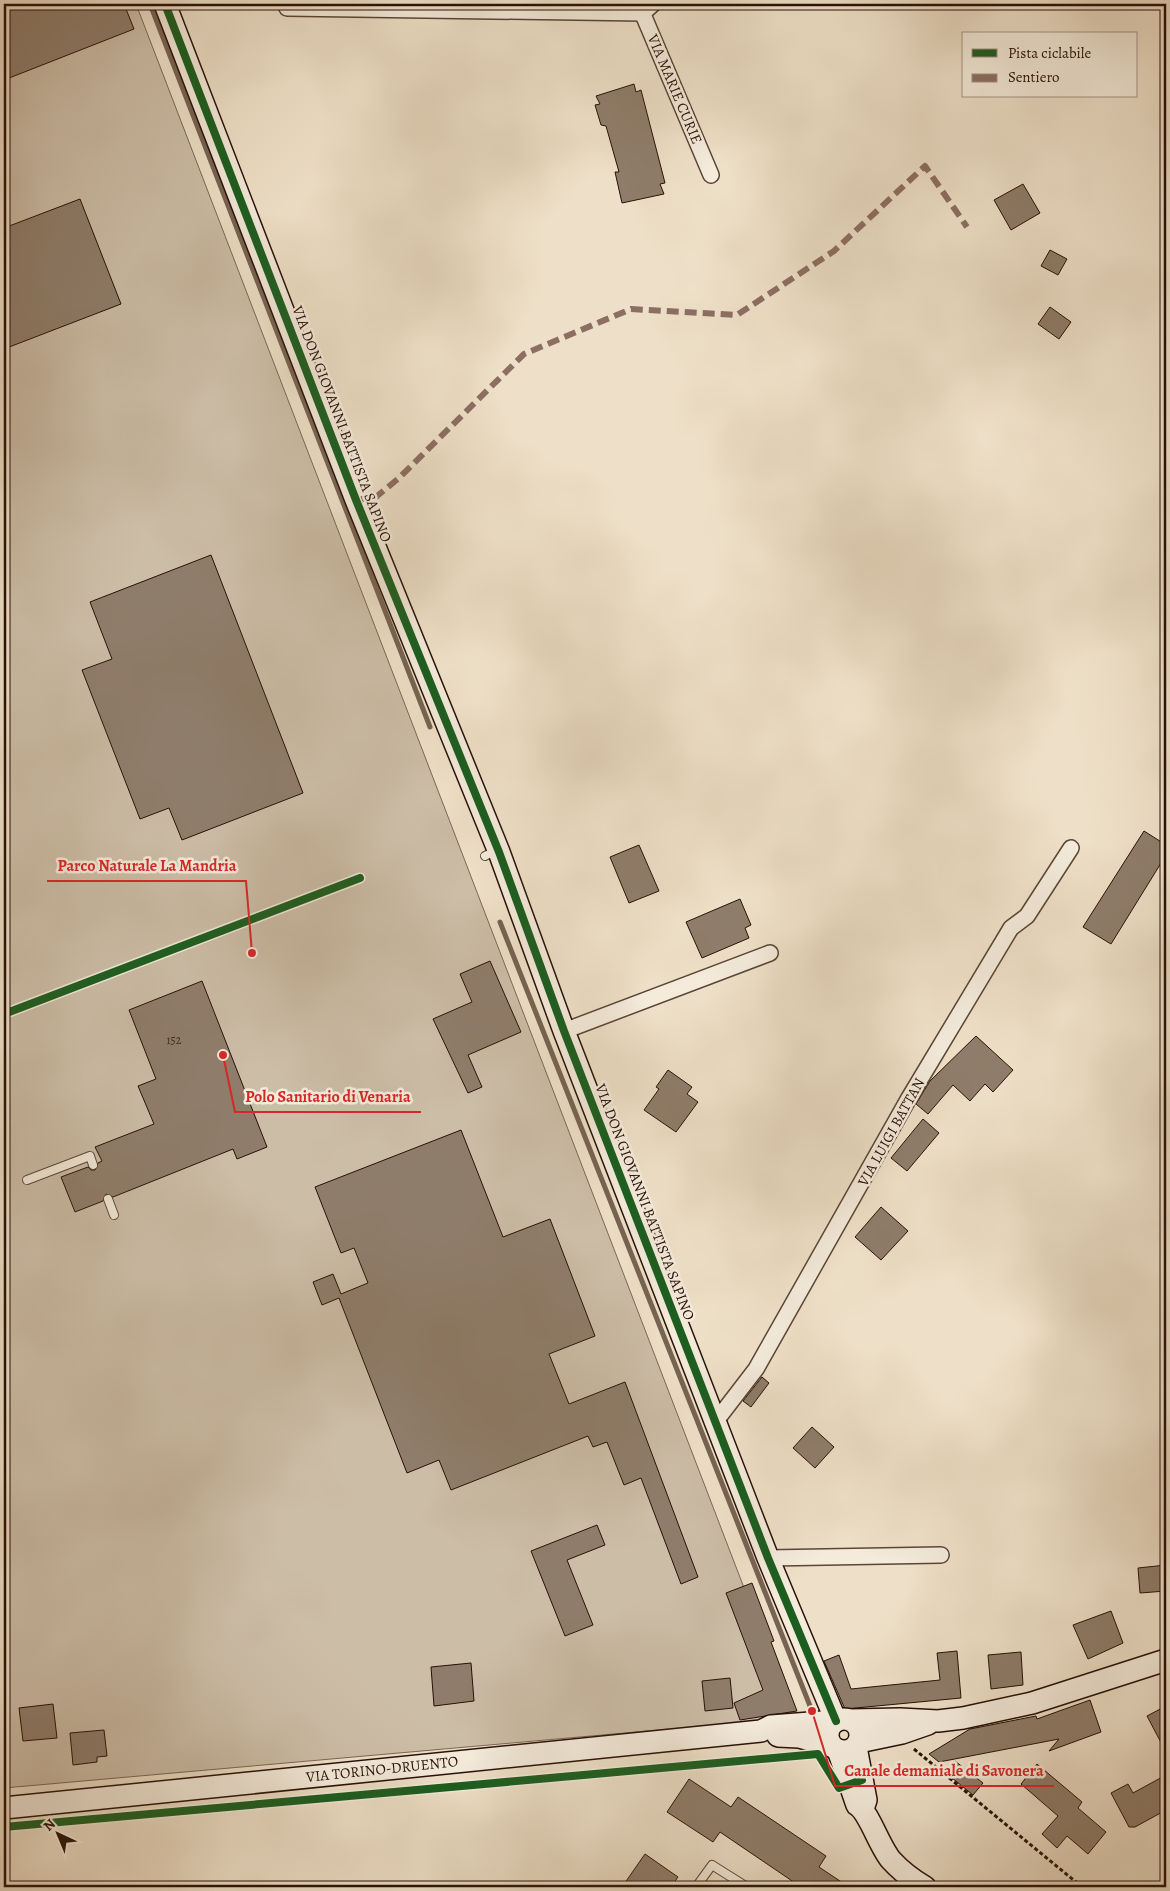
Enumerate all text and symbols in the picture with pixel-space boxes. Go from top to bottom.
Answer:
street label: VIA MARIE CURIE [643,30,707,147]
legend [962,32,1138,98]
text: Pista ciclabile [1008,43,1091,63]
text: Sentiero [1008,67,1060,87]
street label: VIA DON GIOVANNI BATTISTA SAPINO [287,302,396,545]
callout: Parco Naturale La Mandria [47,850,246,881]
text: Parco Naturale La Mandria [57,855,237,877]
house number: 152 [167,1032,182,1048]
street label: VIA LUIGI BATTAN [852,1074,929,1191]
street label: VIA DON GIOVANNI BATTISTA SAPINO [590,1080,699,1323]
callout: Polo Sanitario di Venaria [235,1081,421,1112]
text: Polo Sanitario di Venaria [245,1086,411,1108]
street label: VIA TORINO-DRUENTO [304,1751,459,1787]
callout: Canale demaniale di Savonera [835,1755,1054,1786]
text: Canale demaniale di Savonera [844,1760,1044,1782]
north arrow [32,1808,82,1858]
text: N [39,1815,60,1835]

